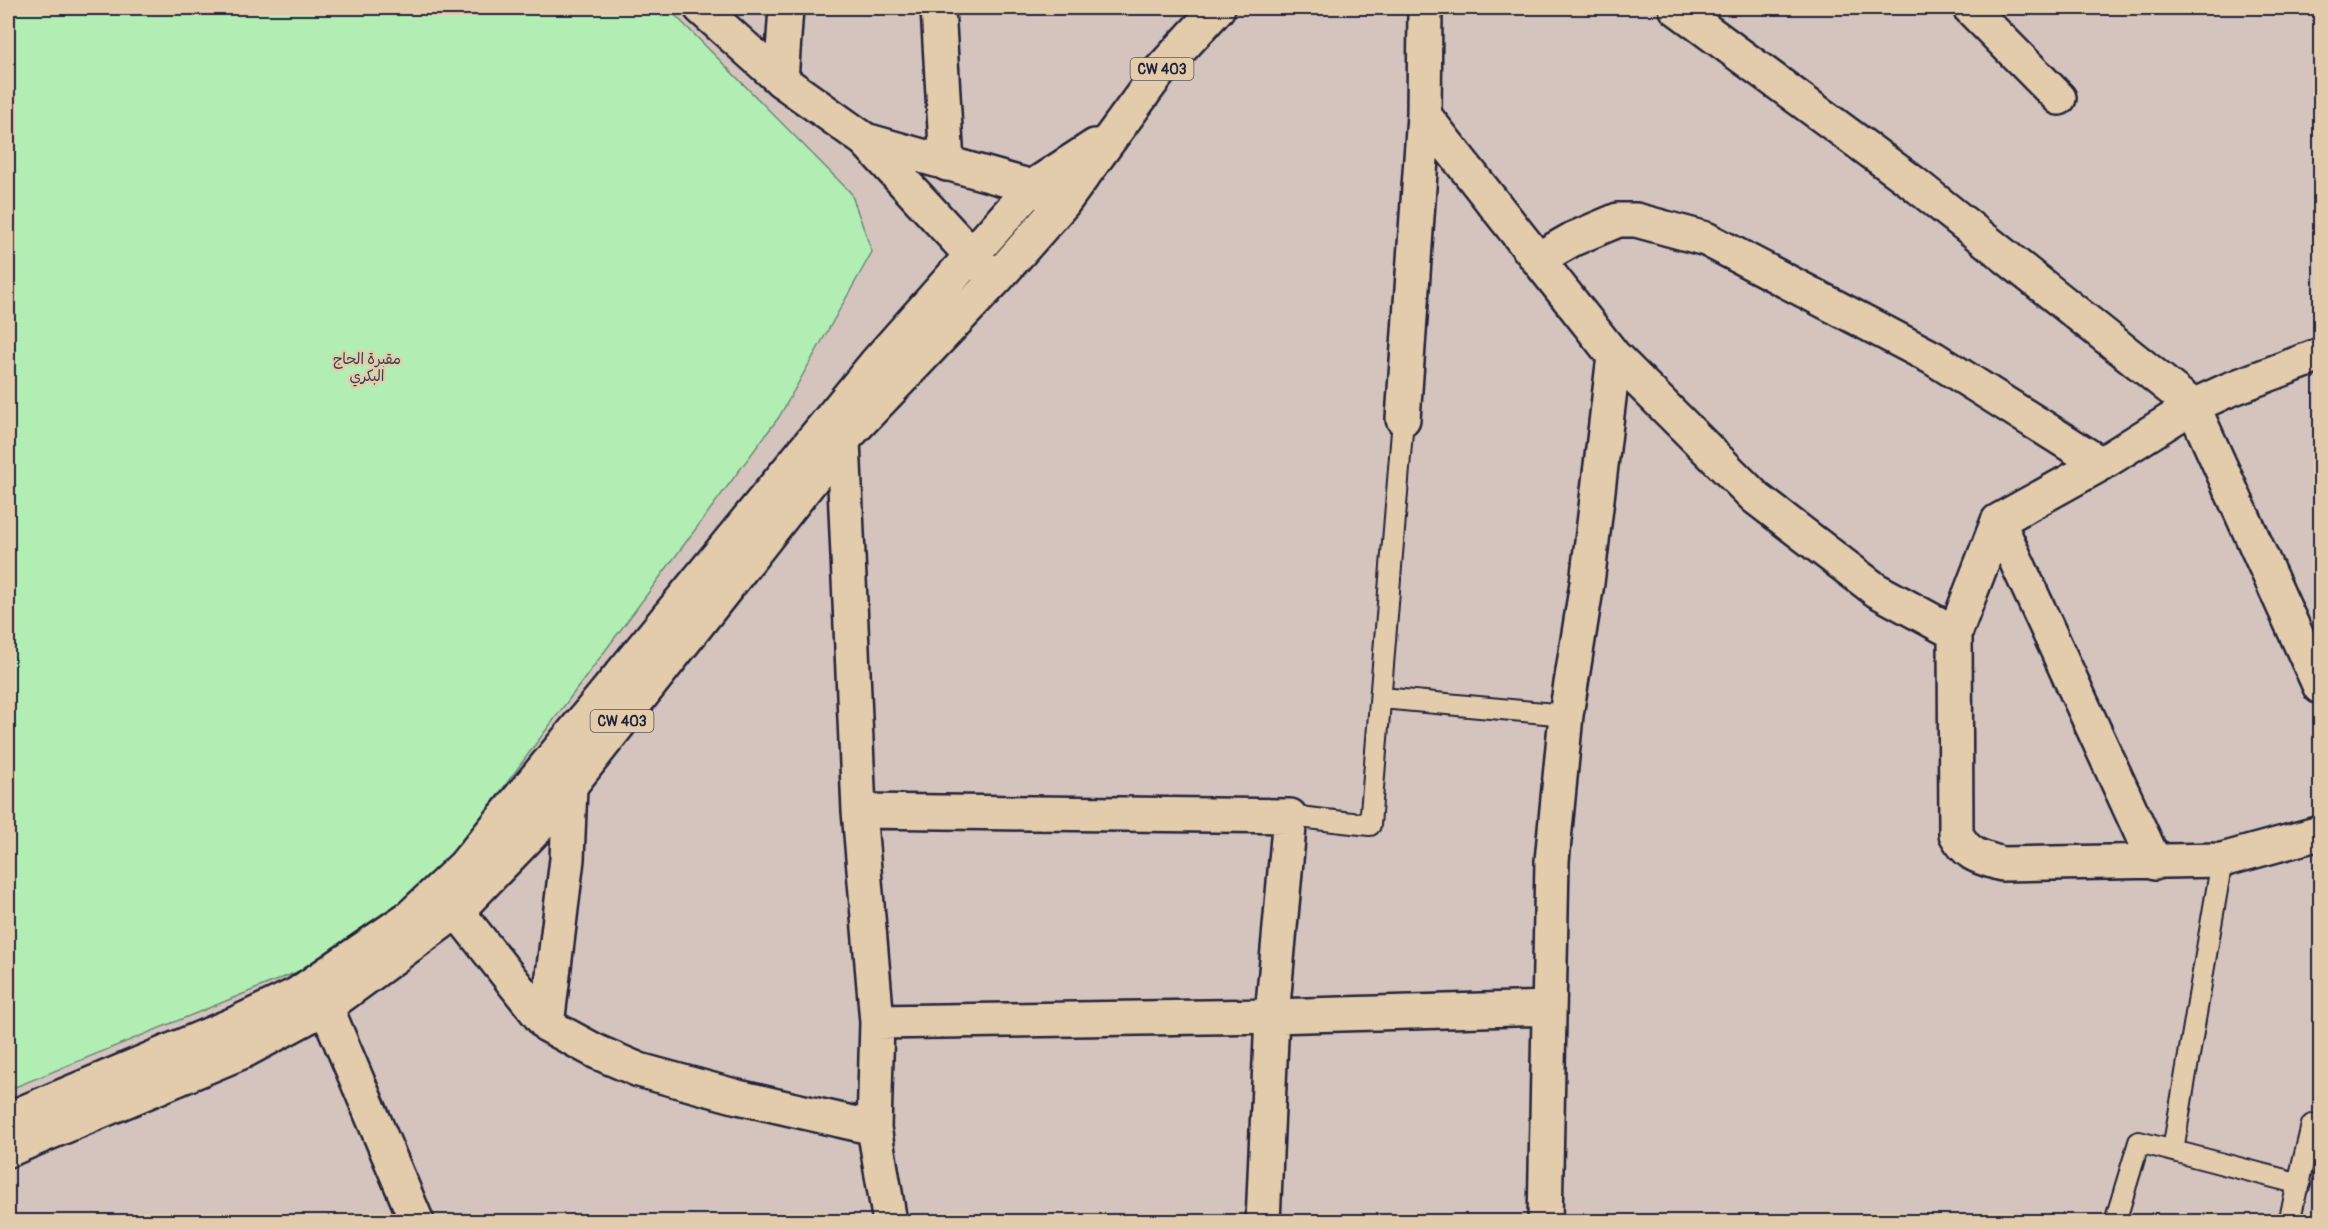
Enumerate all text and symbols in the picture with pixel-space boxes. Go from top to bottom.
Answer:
road number: CW 403 [1130,58,1194,80]
park label: مقبرة الحاج البكري [333,350,401,387]
road number: CW 403 [590,710,654,732]

